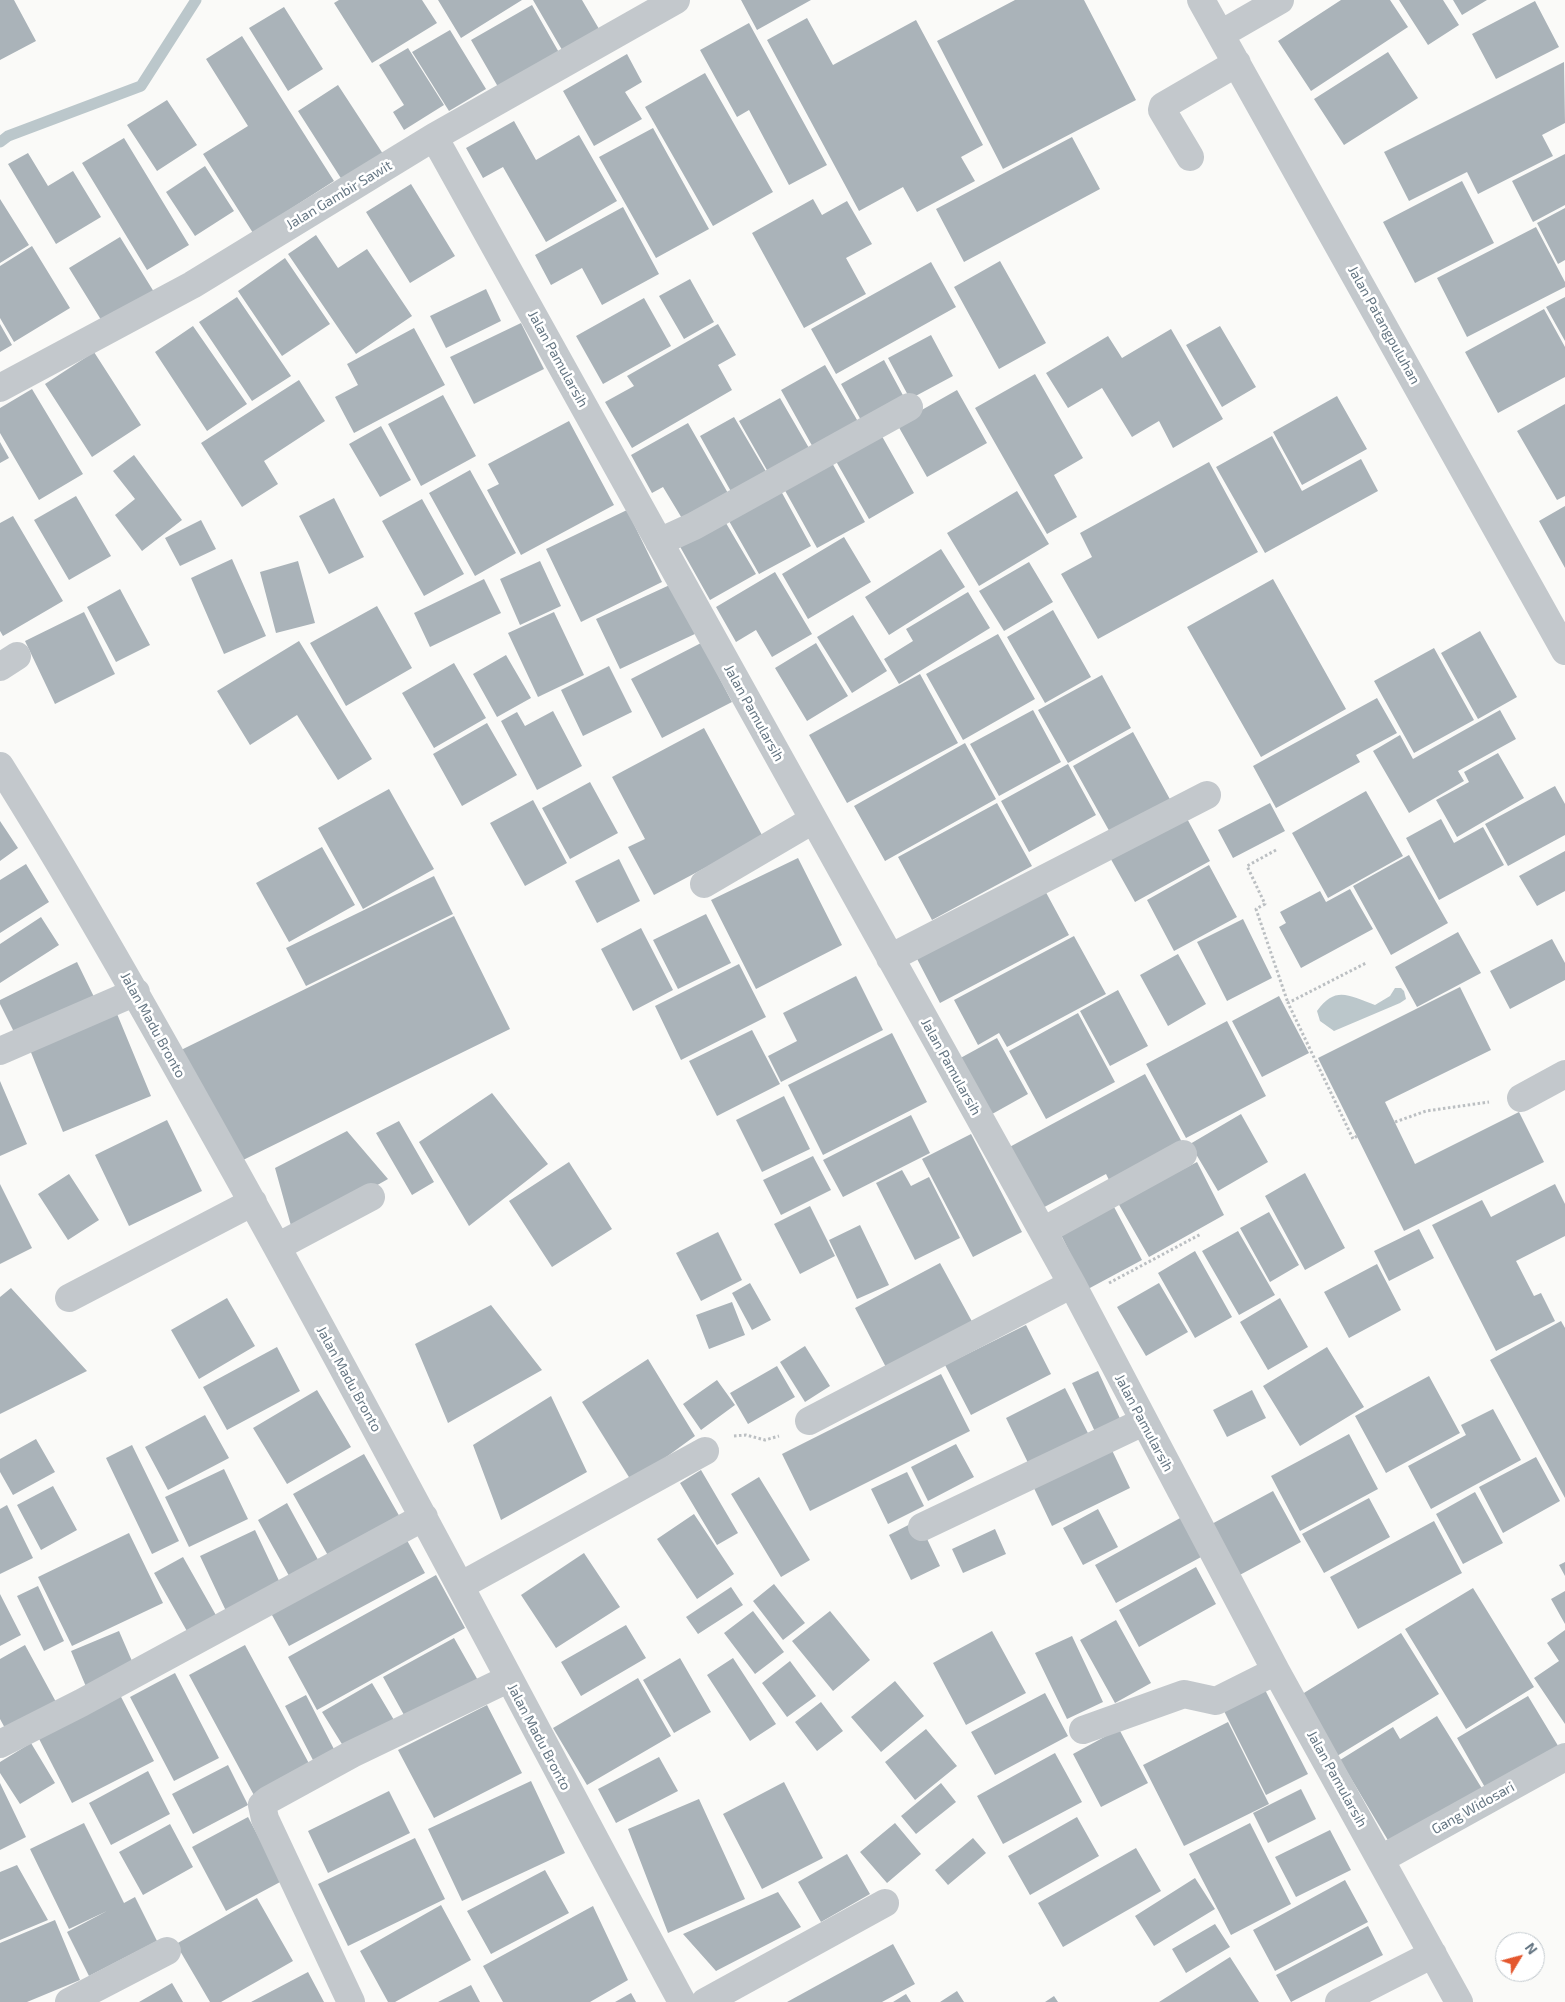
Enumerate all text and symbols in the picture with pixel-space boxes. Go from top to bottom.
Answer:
street label: Jalan Gambir Sawit [283,157,395,233]
street label: Jalan Patangpuluhan [1345,263,1423,387]
street label: Jalan Pamularsih [525,308,591,410]
street label: Jalan Pamularsih [721,662,787,764]
street label: Jalan Madu Bronto [117,969,189,1081]
street label: Jalan Pamularsih [918,1016,984,1118]
street label: Jalan Madu Bronto [313,1323,385,1435]
street label: Jalan Pamularsih [1111,1371,1177,1475]
street label: Jalan Madu Bronto [504,1681,574,1793]
street label: Jalan Pamularsih [1304,1728,1370,1830]
street label: Gang Widosari [1429,1778,1517,1838]
north arrow [1495,1932,1545,1982]
text: N [1522,1939,1541,1957]

